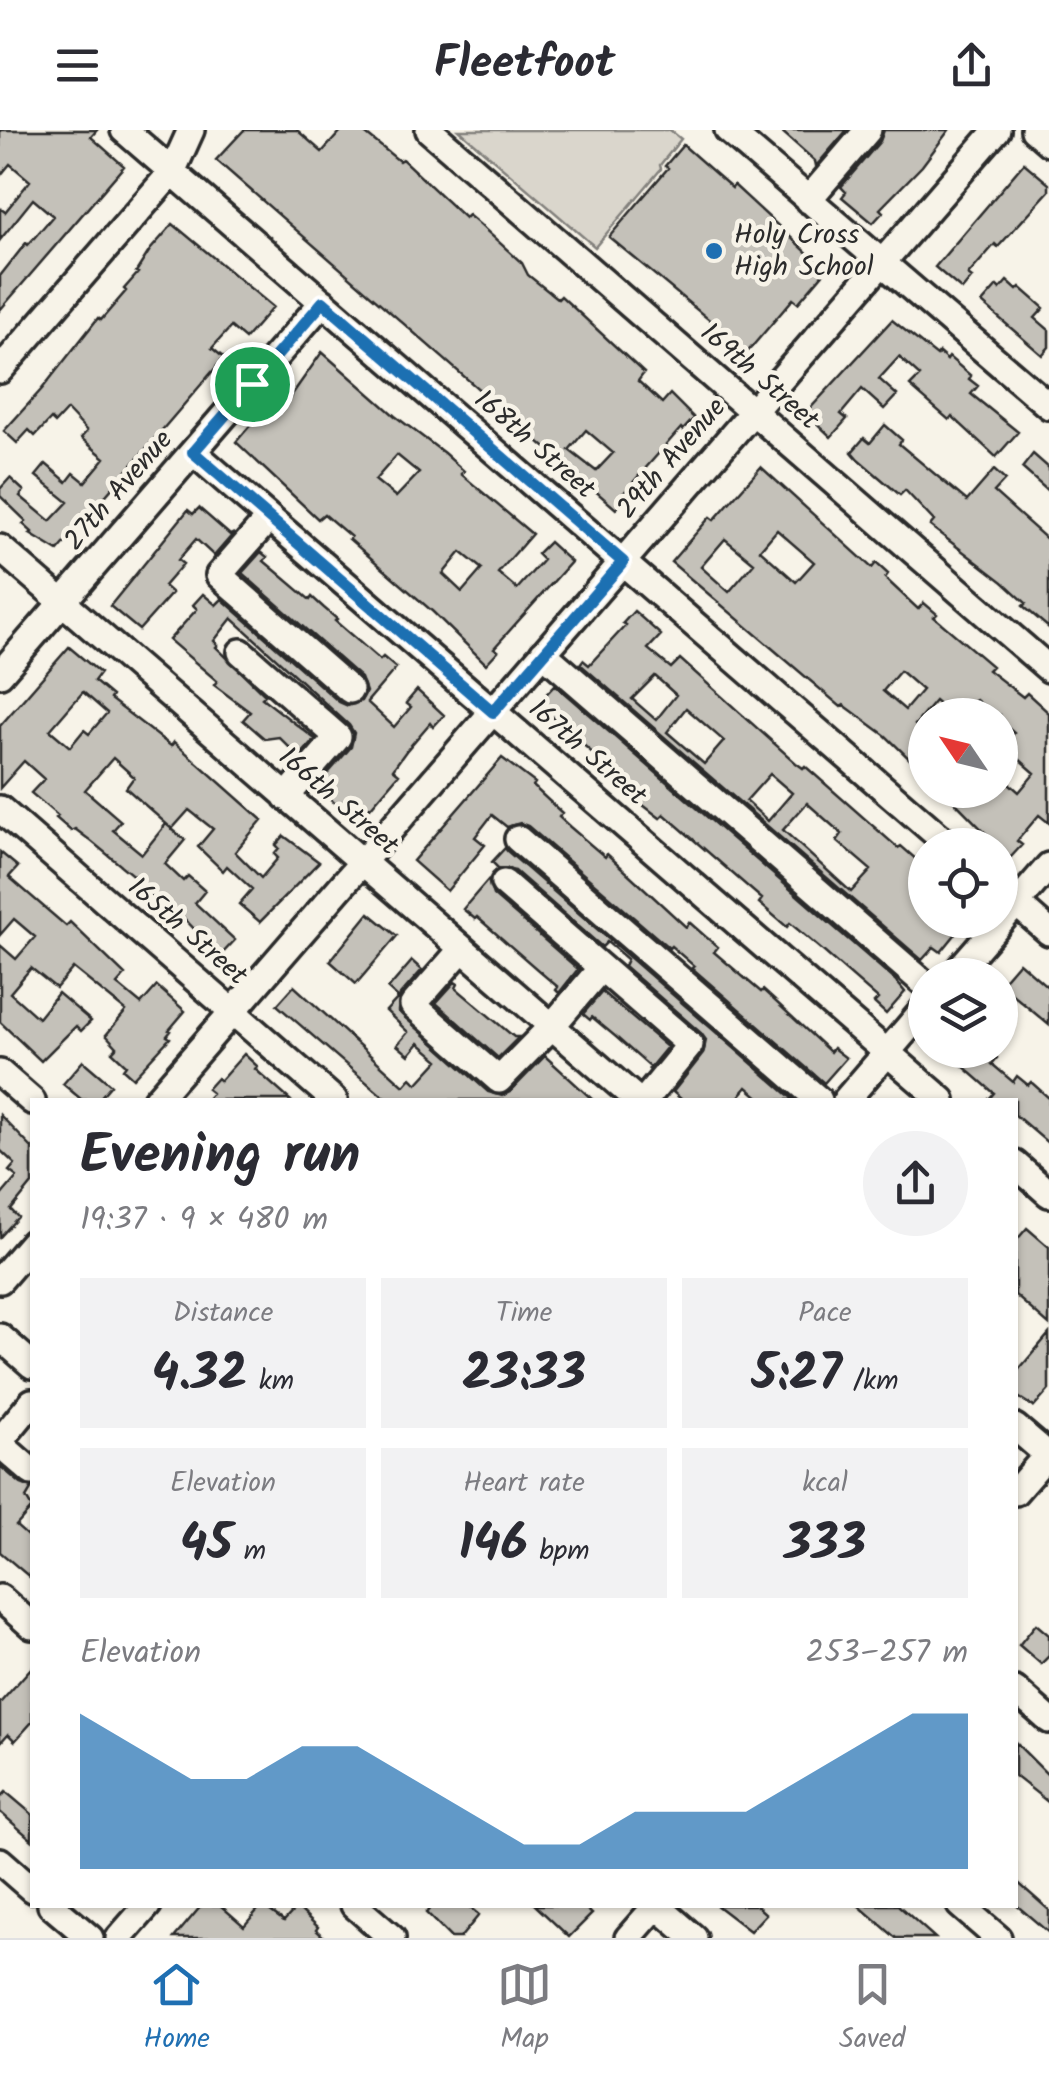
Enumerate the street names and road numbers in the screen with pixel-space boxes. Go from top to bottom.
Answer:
street label: 169th Street [689,312,830,443]
street label: 168th Street [463,379,606,512]
street label: 29th Avenue [606,388,738,530]
street label: 27th Avenue [53,420,185,562]
street label: 167th Street [517,688,657,818]
street label: 166th Street [267,736,409,868]
street label: 165th Street [117,867,258,998]

